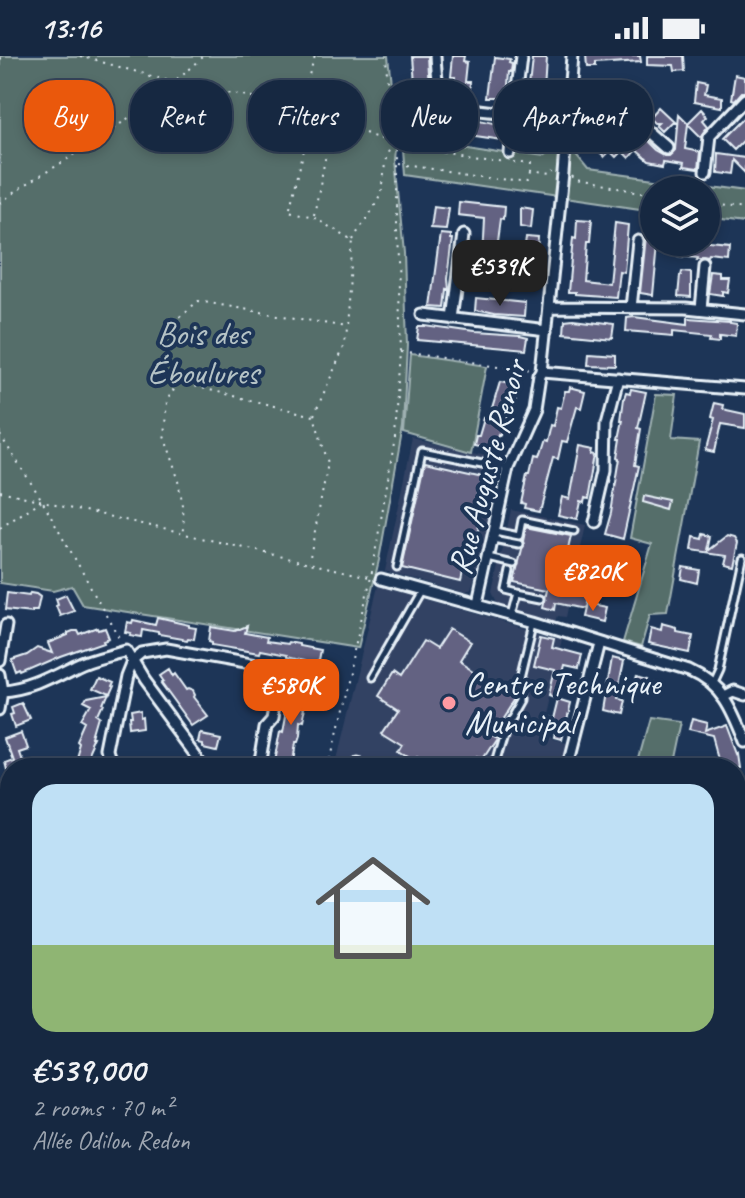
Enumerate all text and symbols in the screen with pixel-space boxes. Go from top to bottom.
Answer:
text: 13:16 [40,9,101,47]
chip: Buy [24,80,114,152]
chip: Rent [130,80,232,152]
chip: Filters [248,80,365,152]
chip: New [381,80,478,152]
chip: Apartment [494,80,653,152]
map controls [640,176,720,256]
button: layers [640,176,720,256]
pin: €539K [444,240,556,308]
text: €539K [470,249,530,282]
park label: Bois des Éboulures [147,312,262,394]
street label: Rue Auguste Renoir [438,352,537,579]
pin: €820K [537,545,649,613]
text: €820K [563,554,623,587]
pin: €580K [235,659,347,727]
place label: Centre Technique Municipal [465,662,662,744]
text: €580K [261,668,321,701]
marker: Centre Technique Municipal [440,694,458,712]
icon: home [301,836,445,980]
text: €539,000 [32,1048,145,1091]
text: 2 rooms · 70 m² [32,1091,173,1124]
text: Allée Odilon Redon [32,1124,190,1157]

